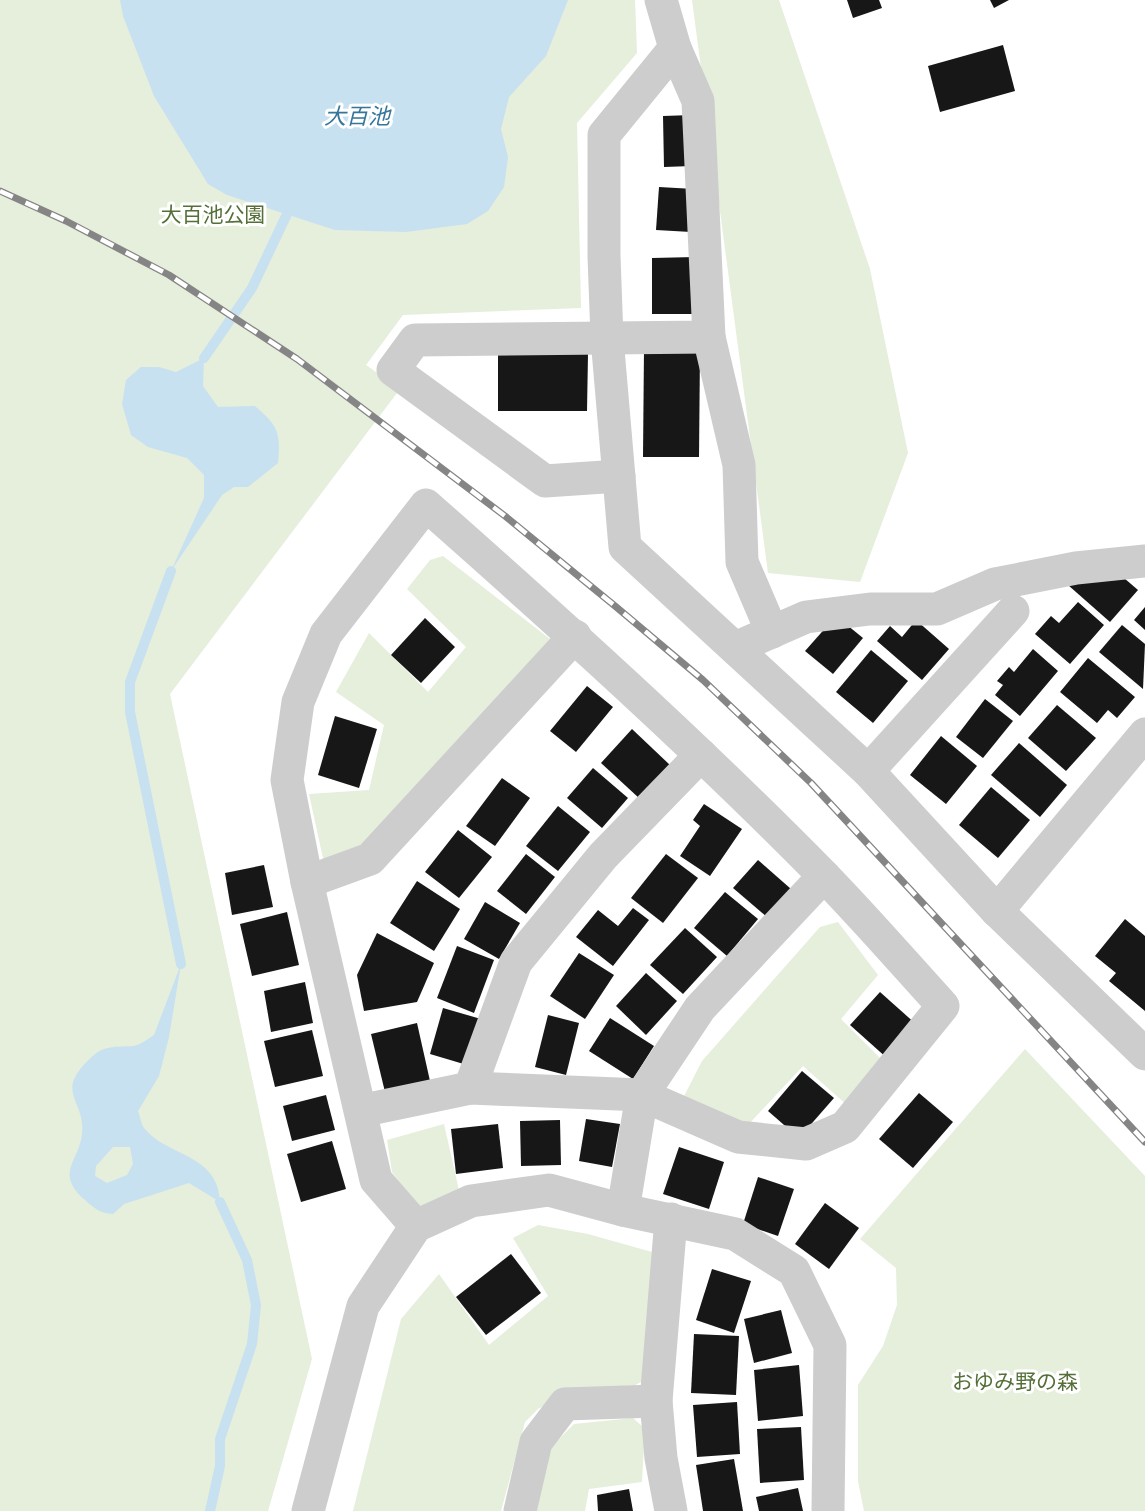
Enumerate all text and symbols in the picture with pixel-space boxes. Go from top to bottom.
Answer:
water label: 大百池 [324,102,392,129]
park label: 大百池公園 [161,201,266,226]
park label: おゆみ野の森 [952,1368,1078,1393]

